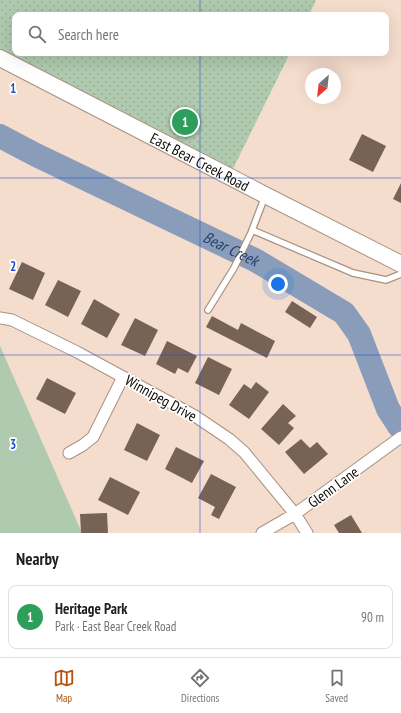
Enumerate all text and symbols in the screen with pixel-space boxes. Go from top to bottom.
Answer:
search box [12,12,389,56]
icon: search [26,23,48,45]
text: Search here [58,25,119,44]
north arrow [305,68,341,104]
text: 1 [10,80,16,97]
pin: 1 [172,107,198,137]
street label: East Bear Creek Road [147,128,253,195]
water label: Bear Creek [200,227,264,271]
text: 2 [10,258,16,275]
your location [268,274,288,294]
street label: Winnipeg Drive [122,370,200,426]
text: 3 [10,436,16,453]
street label: Glenn Lane [304,462,362,512]
text: Nearby [16,548,59,570]
text: Heritage Park [55,599,127,618]
text: 1 [27,609,33,626]
text: 90 m [361,609,384,626]
text: Park · East Bear Creek Road [55,618,176,635]
tab: Map [53,667,75,705]
tab: Directions [181,667,219,705]
tab: Saved [325,667,348,705]

